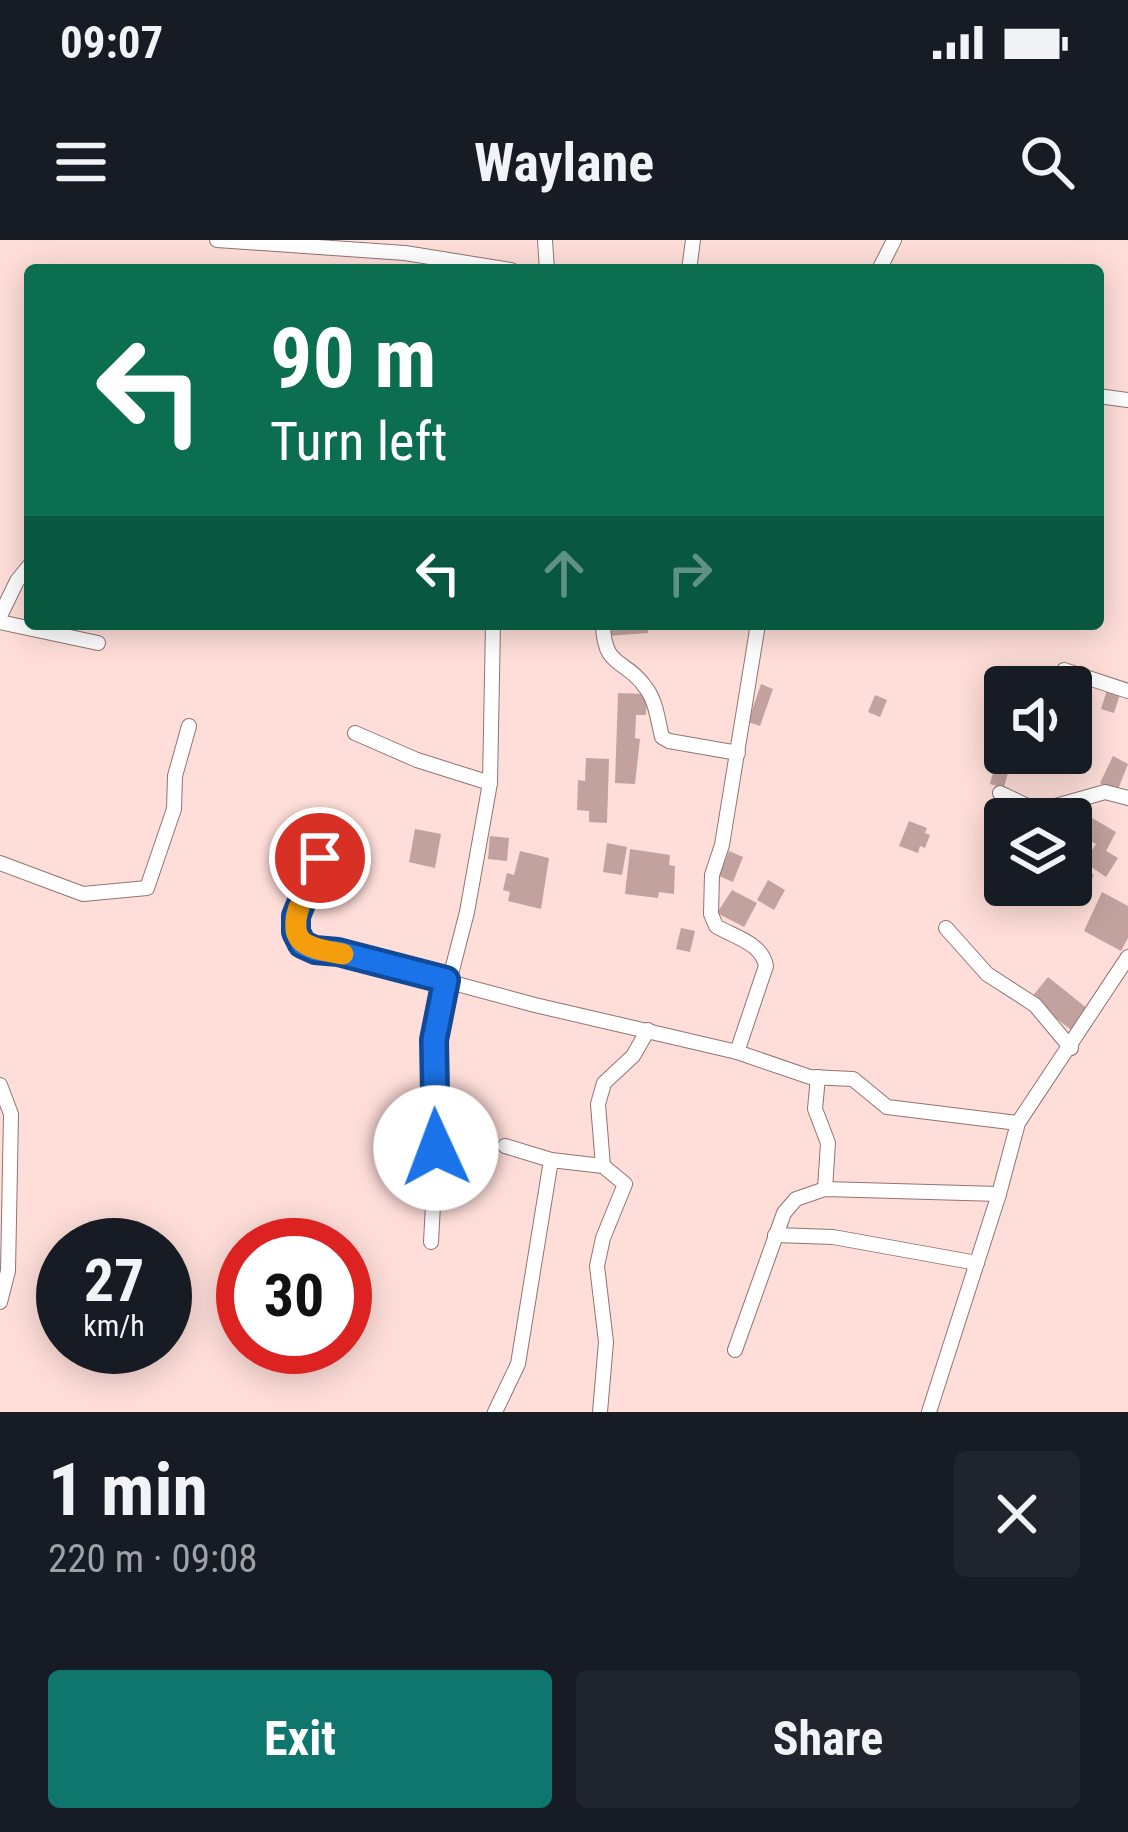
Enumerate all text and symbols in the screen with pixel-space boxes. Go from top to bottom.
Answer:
text: 09:07 [60,16,163,69]
icon: menu [48,129,114,195]
icon: search [1014,129,1080,195]
text: Waylane [474,131,654,194]
text: 90 m [270,309,437,408]
icon: left [72,312,228,468]
text: Turn left [270,410,447,473]
icon: left [405,540,471,606]
icon: ahead [531,540,597,606]
icon: right [657,540,723,606]
map controls [984,666,1092,906]
button: sound [984,666,1092,774]
button: layers [984,798,1092,906]
pin [269,807,371,909]
icon: arrive [287,825,353,891]
position arrow [373,1085,499,1211]
speed limit sign: 30 [216,1218,372,1374]
text: 27 [84,1245,144,1316]
text: km/h [83,1308,145,1343]
text: 1 min [48,1448,208,1533]
button: close [954,1451,1080,1577]
text: 220 m · 09:08 [48,1536,258,1582]
button: Exit [48,1670,552,1808]
button: Share [576,1670,1080,1808]

